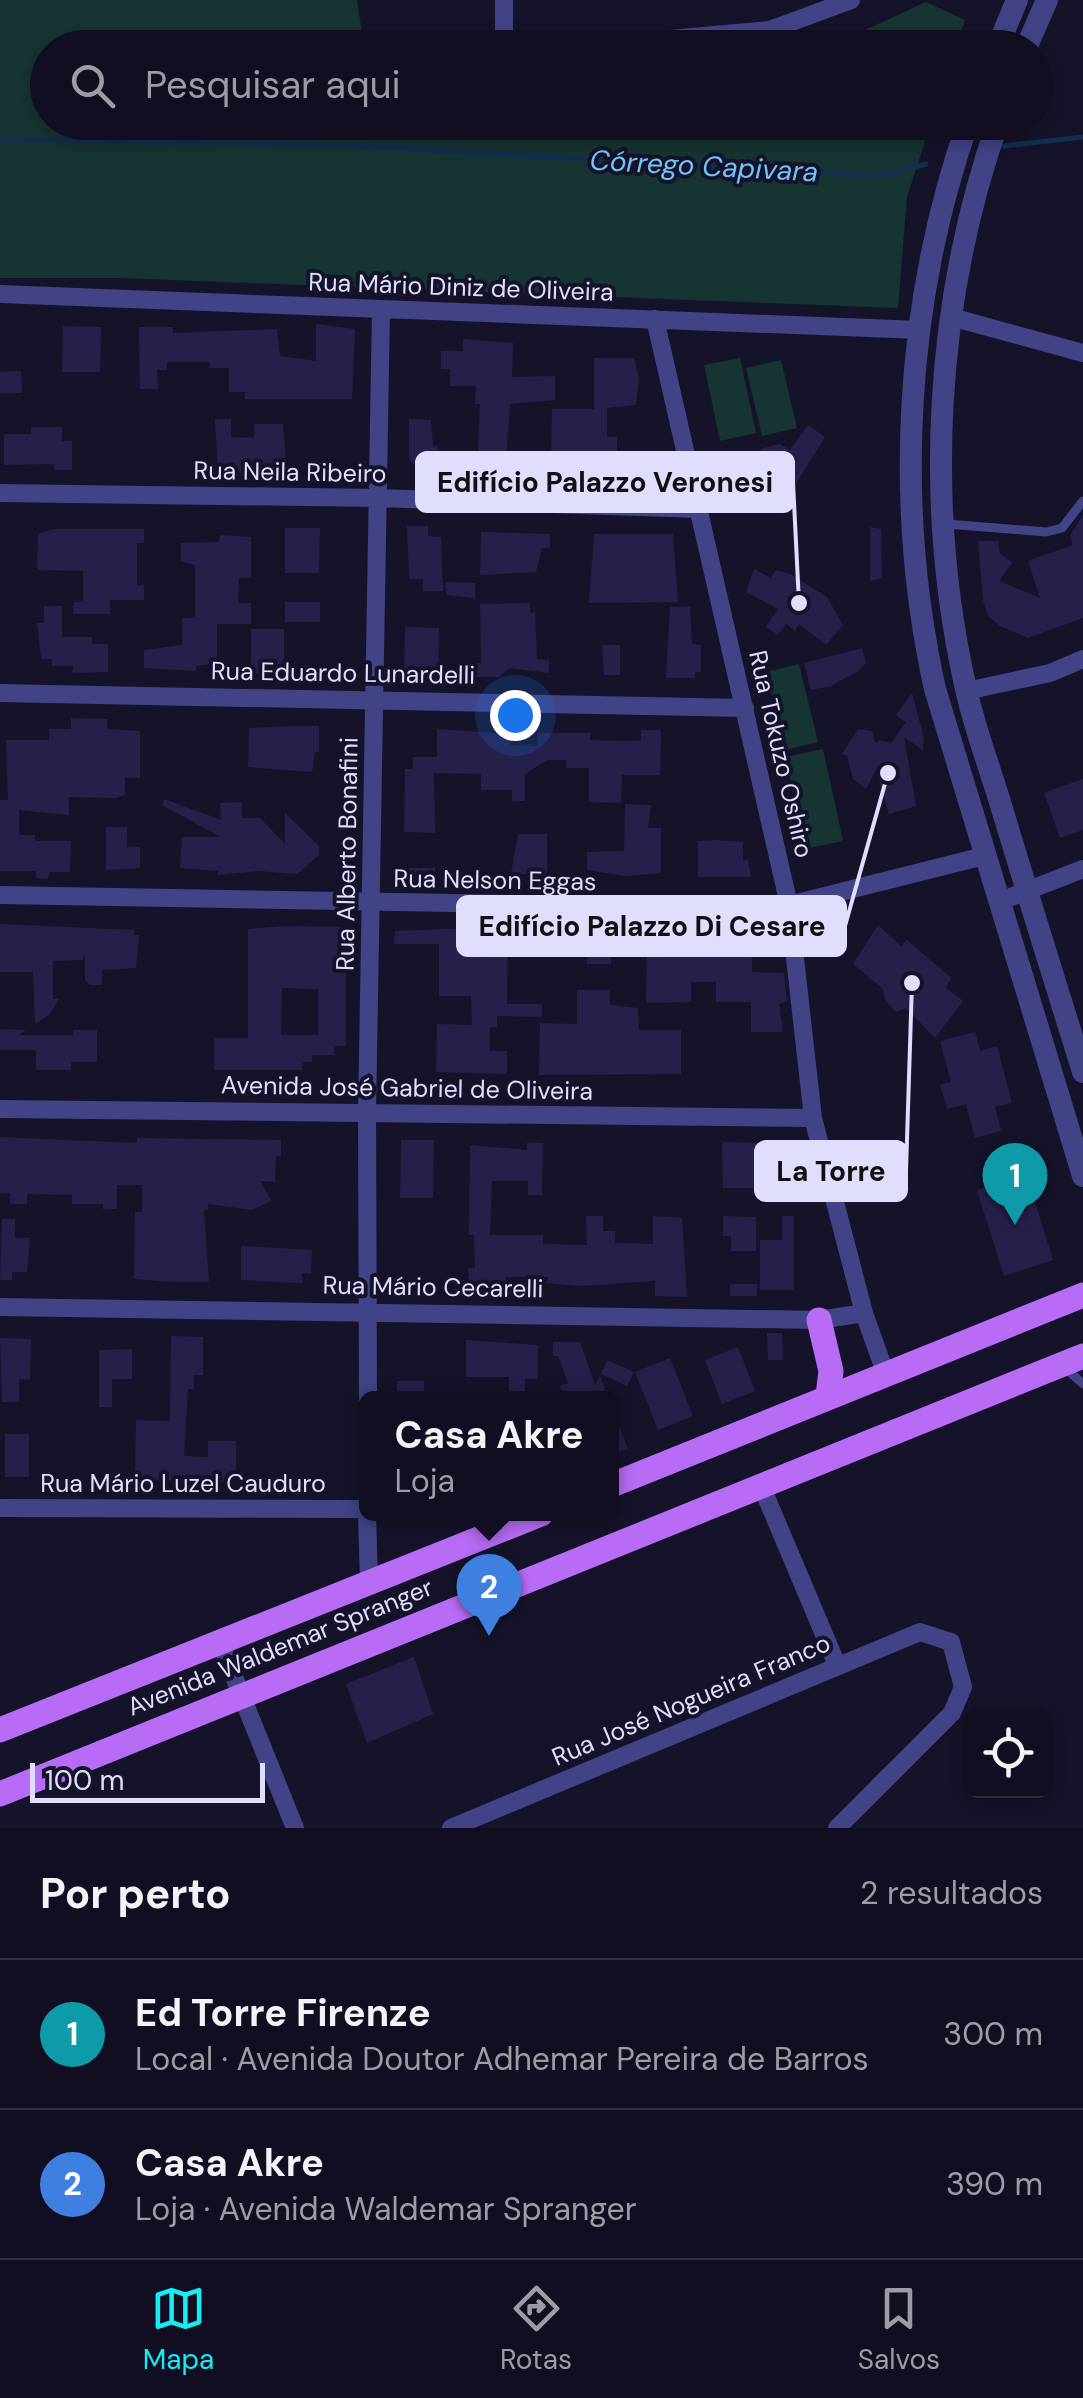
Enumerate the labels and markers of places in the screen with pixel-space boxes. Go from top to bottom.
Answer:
callout: Edifício Palazzo Veronesi [417,453,793,511]
callout: Edifício Palazzo Di Cesare [458,897,845,955]
callout: La Torre [756,1142,906,1200]
pin: 1 [982,1142,1048,1225]
pin: 2 [456,1554,522,1636]

